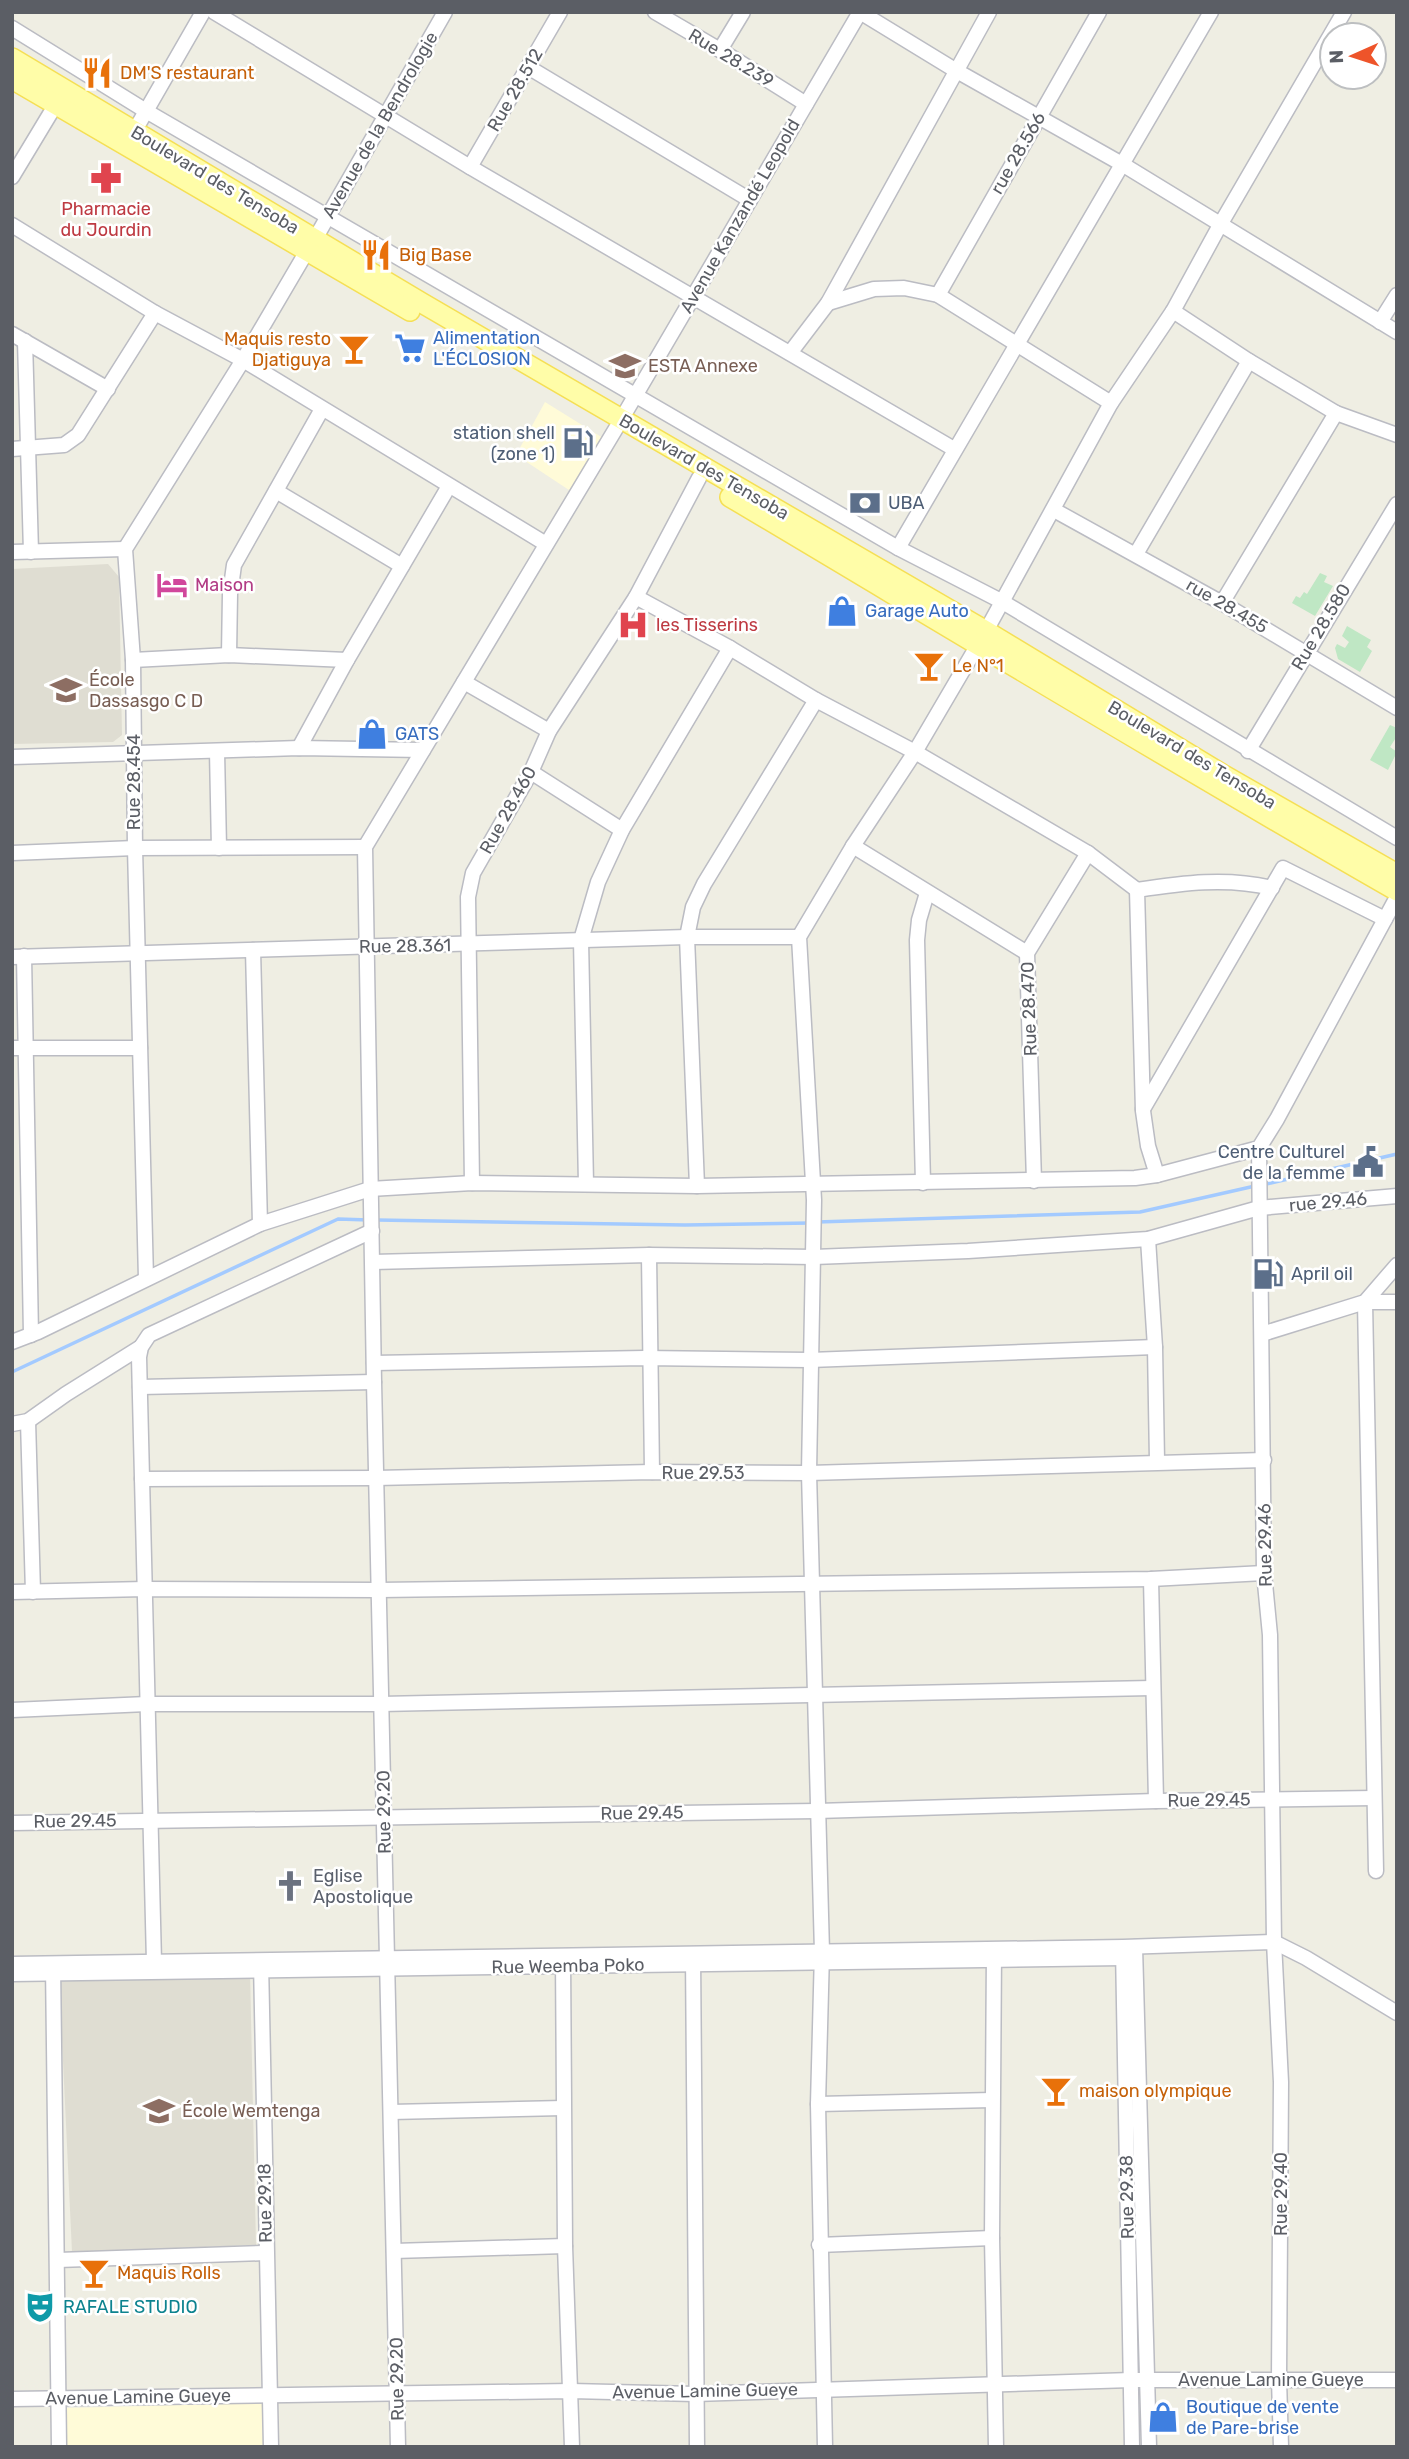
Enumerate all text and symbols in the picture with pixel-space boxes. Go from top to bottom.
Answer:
north arrow [1318,21,1388,91]
street label: Rue 28.239 [684,24,778,92]
street label: Avenue de la Bendrologie [317,28,443,222]
street label: Rue 28.512 [482,45,548,135]
text: N [1325,49,1348,64]
restaurant icon: DM'S restaurant [80,56,114,90]
place label: DM'S restaurant [120,62,254,84]
street label: rue 28.566 [986,108,1050,198]
street label: Avenue Kanzandé Leopold [675,115,805,317]
street label: Boulevard des Tensoba [127,121,303,239]
pharmacy icon: Pharmacie du Jourdin [89,161,123,195]
place label: Pharmacie du Jourdin [60,198,152,241]
restaurant icon: Big Base [359,238,393,272]
place label: Big Base [399,244,472,266]
place label: Alimentation L'ÉCLOSION [433,327,540,370]
place label: Maquis resto Djatiguya [224,328,331,371]
supermarket icon: Alimentation L'ÉCLOSION [393,331,427,365]
bar icon: Maquis resto Djatiguya [337,332,371,366]
school or university icon: ESTA Annexe [608,349,642,383]
place label: ESTA Annexe [648,355,758,377]
street label: Boulevard des Tensoba [615,409,793,525]
place label: station shell (zone 1) [453,422,555,465]
fuel station icon: station shell (zone 1) [561,426,595,460]
bank icon: UBA [848,486,882,520]
place label: UBA [888,492,925,514]
hotel icon: Maison [155,568,189,602]
place label: Maison [195,574,254,596]
street label: rue 28.455 [1182,574,1272,638]
street label: Rue 28.580 [1287,580,1355,674]
shop icon: Garage Auto [825,594,859,628]
place label: Garage Auto [865,600,969,622]
hospital icon: les Tisserins [616,608,650,642]
place label: les Tisserins [656,614,758,636]
bar icon: Le N°1 [912,649,946,683]
place label: Le N°1 [952,655,1004,677]
place label: École Dassasgo C D [89,669,203,712]
school or university icon: École Dassasgo C D [49,673,83,707]
street label: Boulevard des Tensoba [1104,696,1280,814]
shop icon: GATS [355,717,389,751]
place label: GATS [395,723,439,745]
street label: Rue 28.454 [123,734,145,830]
street label: Rue 28.460 [475,762,541,858]
street label: Rue 28.361 [359,934,451,958]
street label: Rue 28.470 [1016,961,1042,1057]
place label: Centre Culturel de la femme [1218,1141,1345,1184]
public building icon: Centre Culturel de la femme [1351,1145,1385,1179]
street label: rue 29.46 [1288,1188,1368,1216]
fuel station icon: April oil [1251,1257,1285,1291]
place label: April oil [1291,1263,1353,1285]
street label: Rue 29.53 [661,1462,745,1484]
street label: Rue 29.46 [1253,1503,1277,1587]
street label: Rue 29.20 [372,1770,396,1854]
street label: Rue 29.45 [1167,1788,1251,1812]
street label: Rue 29.45 [600,1801,684,1825]
street label: Rue 29.45 [33,1809,117,1833]
place label: Eglise Apostolique [313,1865,413,1908]
church icon: Eglise Apostolique [273,1869,307,1903]
street label: Rue Weemba Poko [491,1954,645,1978]
bar icon: maison olympique [1039,2074,1073,2108]
place label: maison olympique [1079,2080,1232,2102]
school or university icon: École Wemtenga [142,2094,176,2128]
place label: École Wemtenga [182,2100,320,2122]
street label: Rue 29.40 [1270,2152,1292,2236]
street label: Rue 29.38 [1115,2155,1139,2239]
street label: Rue 29.18 [253,2163,277,2243]
bar icon: Maquis Rolls [77,2256,111,2290]
place label: Maquis Rolls [117,2262,221,2284]
theatre icon: RAFALE STUDIO [23,2290,57,2324]
place label: RAFALE STUDIO [63,2296,198,2318]
street label: Rue 29.20 [385,2337,409,2421]
street label: Avenue Lamine Gueye [1178,2369,1364,2391]
street label: Avenue Lamine Gueye [612,2378,798,2404]
street label: Avenue Lamine Gueye [45,2384,231,2410]
place label: Boutique de vente de Pare-brise [1186,2396,1339,2439]
shop icon: Boutique de vente de Pare-brise [1146,2400,1180,2434]

